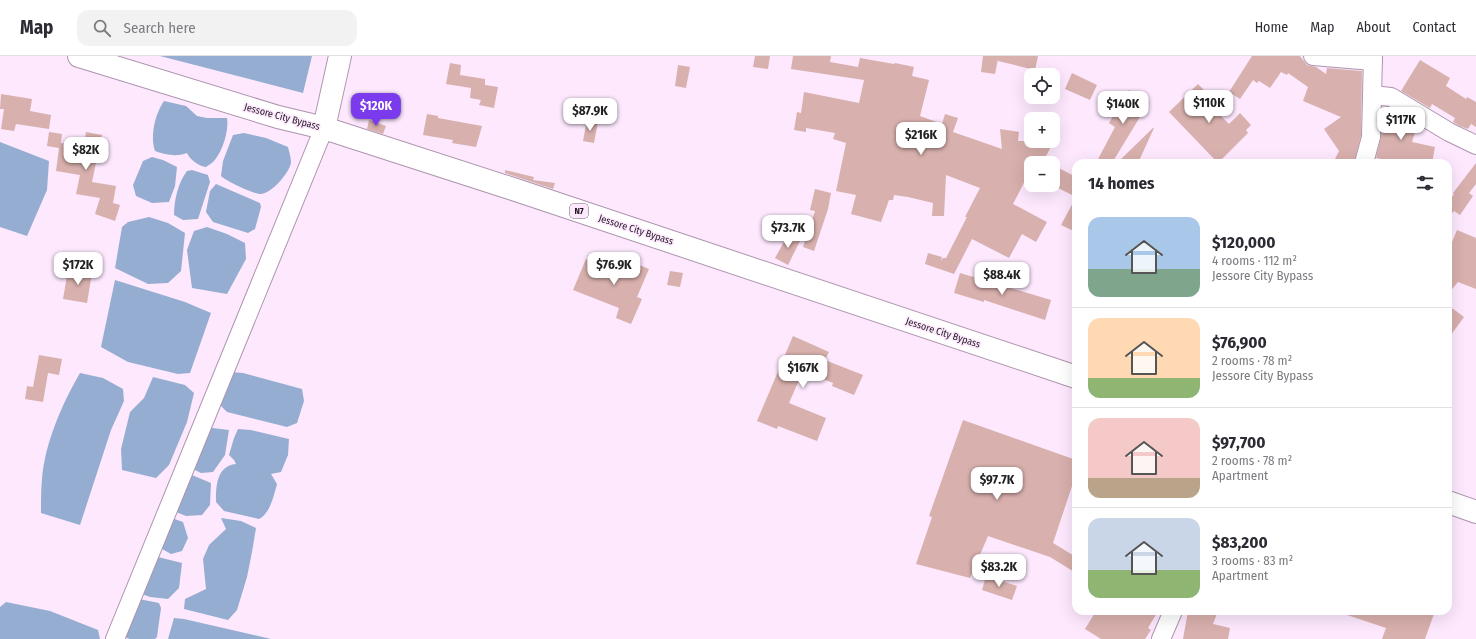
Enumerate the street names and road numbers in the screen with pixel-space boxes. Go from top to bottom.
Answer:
street label: Jessore City Bypass [243,101,321,133]
road number: N7 [570,204,588,218]
street label: Jessore City Bypass [597,212,675,248]
street label: Jessore City Bypass [904,315,982,351]

